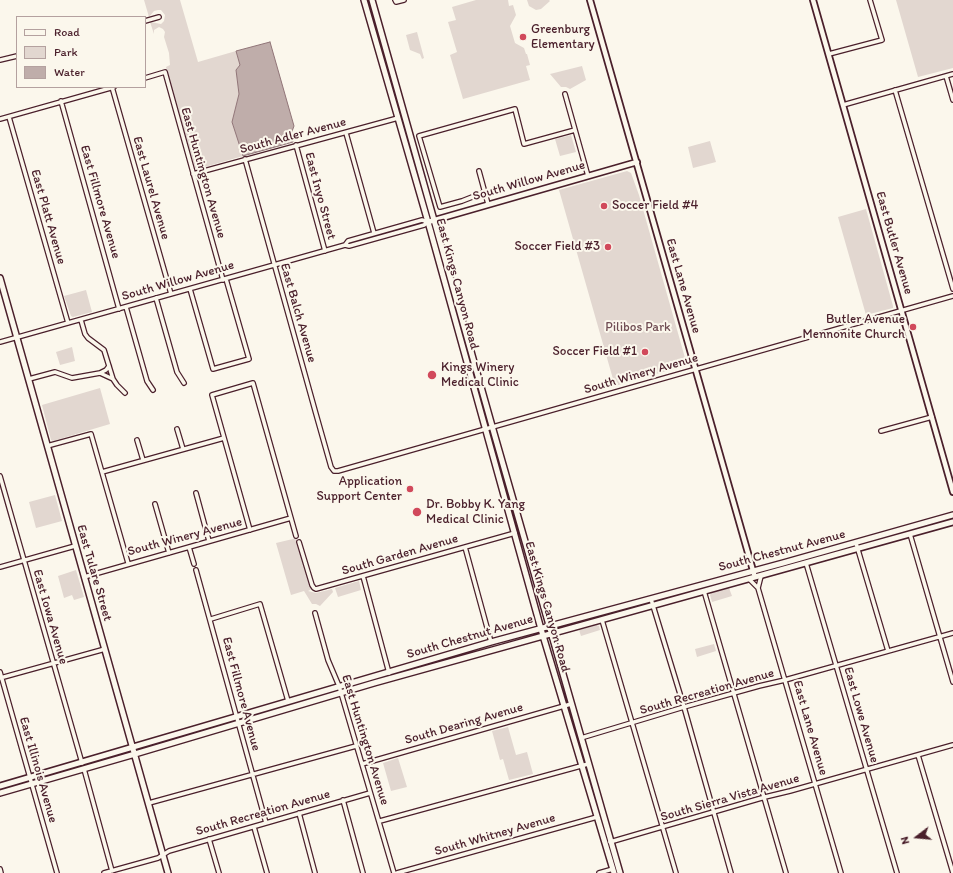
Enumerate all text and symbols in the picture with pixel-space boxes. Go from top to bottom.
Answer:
legend [16,16,146,88]
place label: Greenburg Elementary [531,22,595,53]
text: Road [54,25,80,39]
marker: Greenburg Elementary [518,32,528,42]
text: Park [54,45,78,59]
text: Water [54,65,85,79]
street label: East Huntington Avenue [177,106,229,240]
street label: South Adler Avenue [238,114,348,158]
street label: East Laurel Avenue [129,135,173,241]
street label: East Fillmore Avenue [76,143,124,261]
street label: East Inyo Street [301,151,339,241]
street label: South Willow Avenue [471,157,587,205]
street label: East Platt Avenue [27,168,69,266]
street label: East Butler Avenue [872,190,916,296]
place label: Soccer Field #4 [612,198,698,214]
marker: Soccer Field #4 [599,201,609,211]
street label: East Kings Canyon Road [432,217,482,351]
street label: East Lane Avenue [662,237,704,335]
place label: Soccer Field #3 [514,239,600,255]
marker: Soccer Field #3 [603,242,613,252]
street label: South Willow Avenue [120,257,236,305]
street label: East Balch Avenue [276,261,320,365]
place label: Butler Avenue Mennonite Church [802,312,905,343]
park label: Pilibos Park [605,320,671,336]
marker: Butler Avenue Mennonite Church [908,322,918,332]
place label: Soccer Field #1 [553,344,637,360]
marker: Soccer Field #1 [640,347,650,357]
street label: South Winery Avenue [582,350,700,398]
place label: Kings Winery Medical Clinic [441,360,519,391]
marker: Kings Winery Medical Clinic [426,369,438,381]
place label: Application Support Center [317,474,402,505]
marker: Application Support Center [405,484,415,494]
place label: Dr. Bobby K. Yang Medical Clinic [426,497,525,528]
marker: Dr. Bobby K. Yang Medical Clinic [411,506,423,518]
street label: South Winery Avenue [126,514,244,560]
street label: East Tulare Street [73,523,115,623]
street label: South Chestnut Avenue [717,527,847,575]
street label: South Garden Avenue [340,531,460,579]
street label: East Kings Canyon Road [521,540,573,674]
street label: East Iowa Avenue [29,568,71,666]
street label: South Chestnut Avenue [405,611,535,663]
street label: East Fillmore Avenue [218,635,264,753]
street label: South Recreation Avenue [638,665,776,719]
street label: East Lowe Avenue [840,665,882,765]
street label: East Huntington Avenue [338,673,392,807]
street label: East Lane Avenue [789,679,831,777]
street label: South Dearing Avenue [403,700,525,748]
street label: East Illinois Avenue [15,715,61,825]
street label: South Sierra Vista Avenue [659,771,801,825]
street label: South Recreation Avenue [194,786,332,840]
street label: South Whitney Avenue [433,810,557,860]
north arrow [897,817,937,857]
text: N [898,835,912,846]

